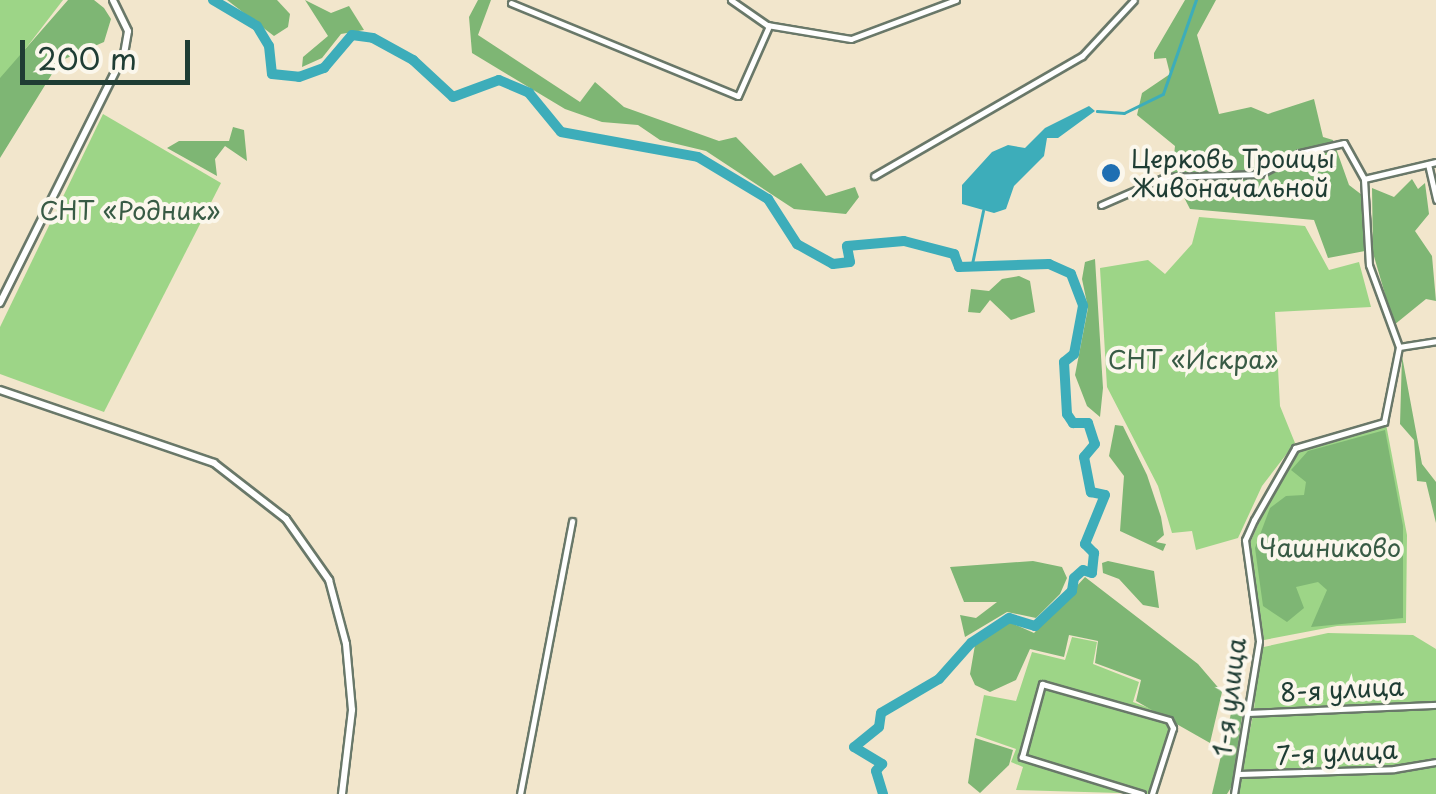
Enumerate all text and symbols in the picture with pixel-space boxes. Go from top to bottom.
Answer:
scale bar [25,20,195,82]
text: 200 m [37,35,137,80]
place label: Церковь Троицы Живоначальной [1131,144,1334,203]
marker: Церковь Троицы Живоначальной [1100,162,1122,184]
park label: СНТ «Родник» [40,195,220,225]
park label: СНТ «Искра» [1108,344,1278,374]
park label: Чашниково [1259,532,1401,562]
street label: 1-я улица [1207,636,1251,758]
street label: 8-я улица [1279,671,1405,707]
street label: 7-я улица [1275,734,1399,770]

